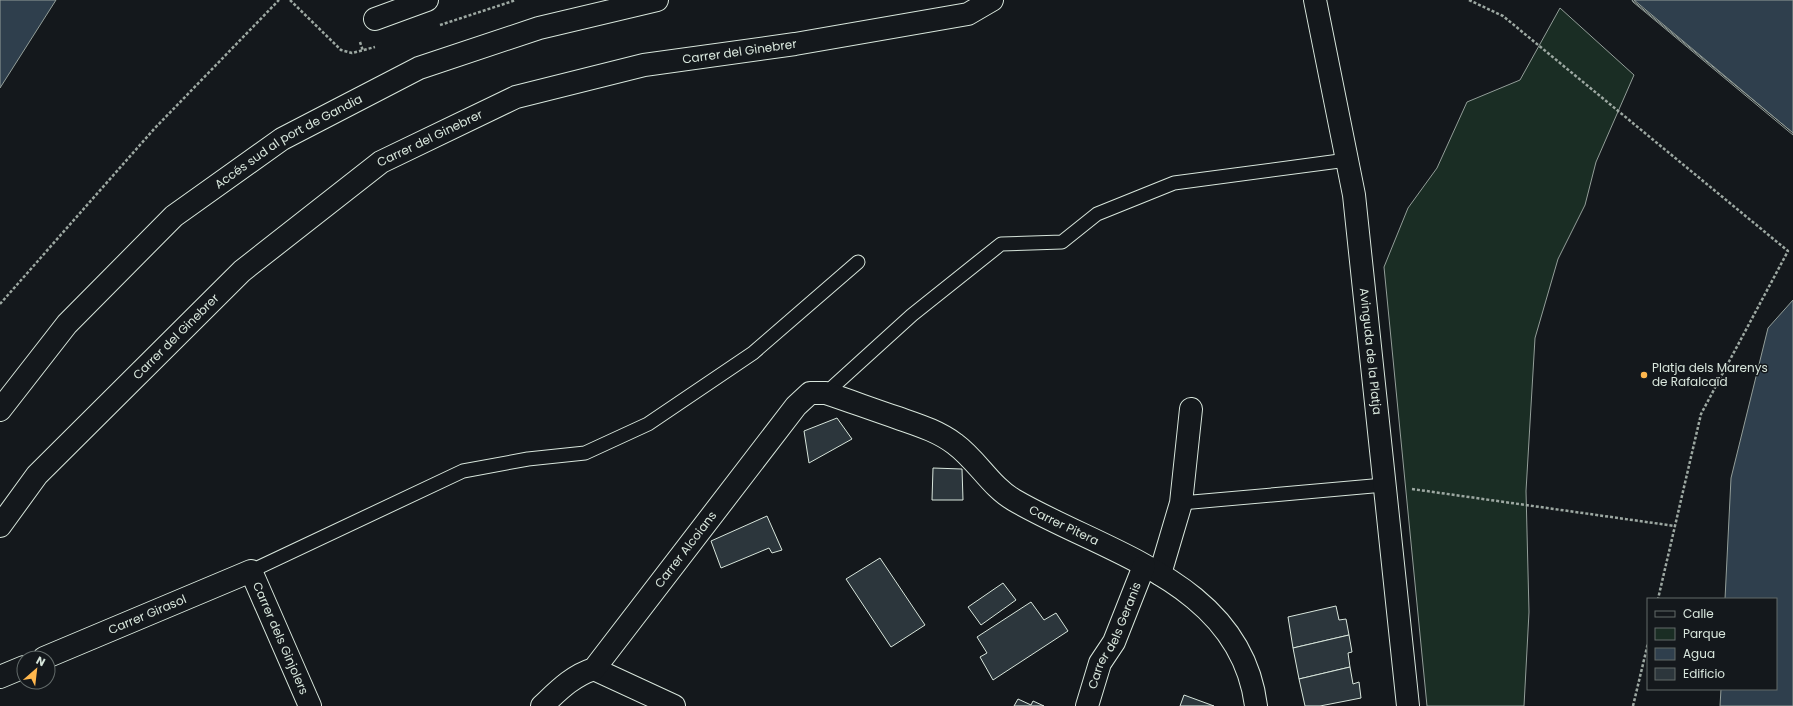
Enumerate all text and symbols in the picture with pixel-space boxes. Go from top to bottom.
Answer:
street label: Carrer del Ginebrer [681,35,798,68]
street label: Accés sud al port de Gandia [211,90,365,192]
street label: Carrer del Ginebrer [374,105,486,171]
street label: Avinguda de la Platja [1356,287,1386,415]
street label: Carrer del Ginebrer [129,289,223,383]
place label: Platja dels Marenys de Rafalcaïd [1652,359,1768,390]
marker: Platja dels Marenys de Rafalcaïd [1639,370,1649,380]
street label: Carrer Pitera [1026,501,1102,549]
street label: Carrer Alcoians [650,507,720,591]
street label: Carrer dels Ginjolers [249,579,313,697]
street label: Carrer dels Geranis [1084,579,1145,691]
street label: Carrer Girasol [105,590,189,638]
legend [1647,598,1777,690]
text: Calle [1683,605,1714,622]
text: Parque [1683,625,1726,642]
text: Agua [1683,645,1715,662]
north arrow [16,650,56,690]
text: N [33,652,48,670]
text: Edificio [1683,665,1725,682]

